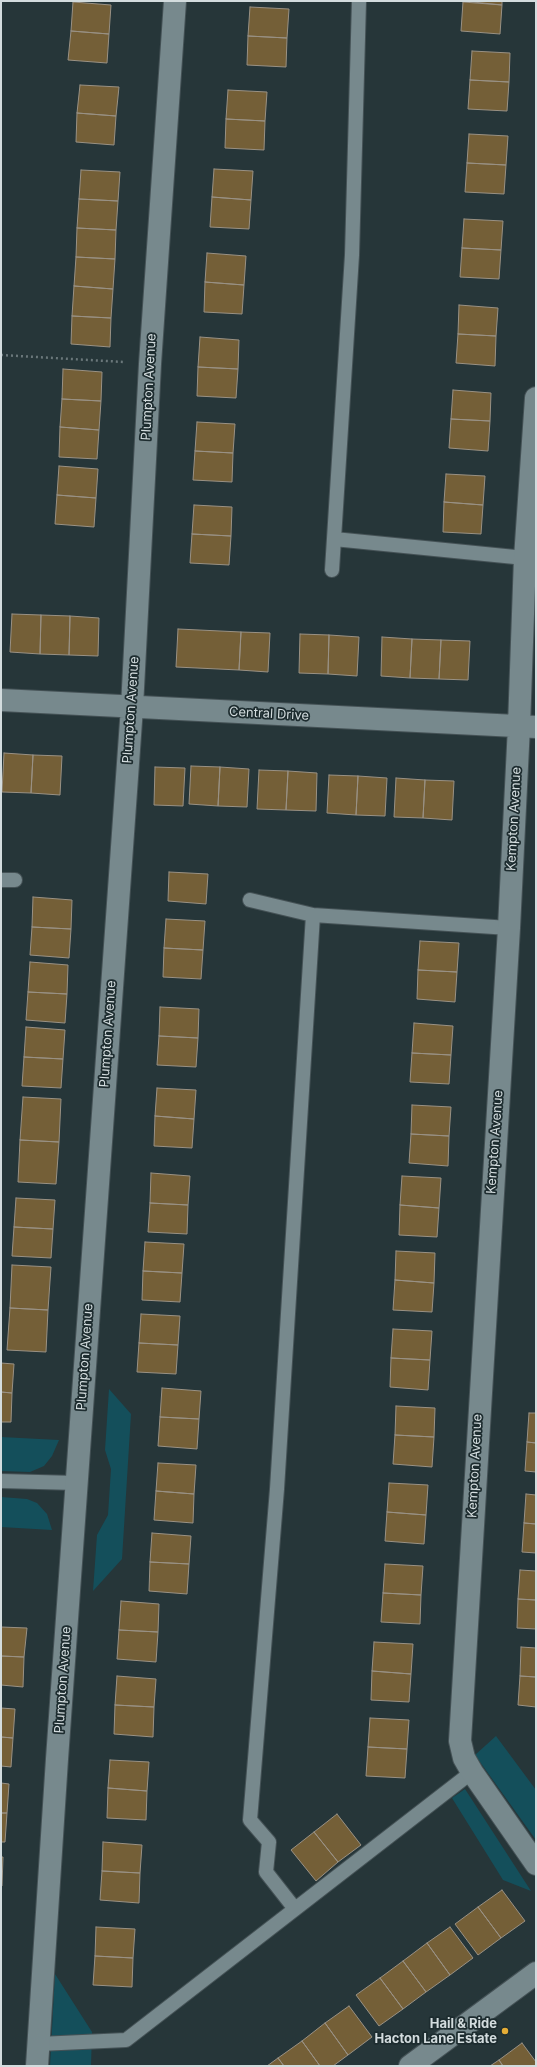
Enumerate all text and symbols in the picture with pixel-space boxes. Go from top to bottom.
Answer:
street label: Plumpton Avenue [138,333,160,441]
street label: Plumpton Avenue [119,656,143,764]
street label: Central Drive [229,704,309,724]
street label: Kempton Avenue [503,767,525,871]
street label: Plumpton Avenue [96,980,120,1088]
street label: Kempton Avenue [484,1090,506,1194]
street label: Plumpton Avenue [73,1303,97,1411]
street label: Kempton Avenue [464,1414,486,1518]
street label: Plumpton Avenue [51,1626,75,1734]
place label: Hail & Ride Hacton Lane Estate [375,2016,497,2047]
marker: Hail & Ride Hacton Lane Estate [500,2026,510,2036]

